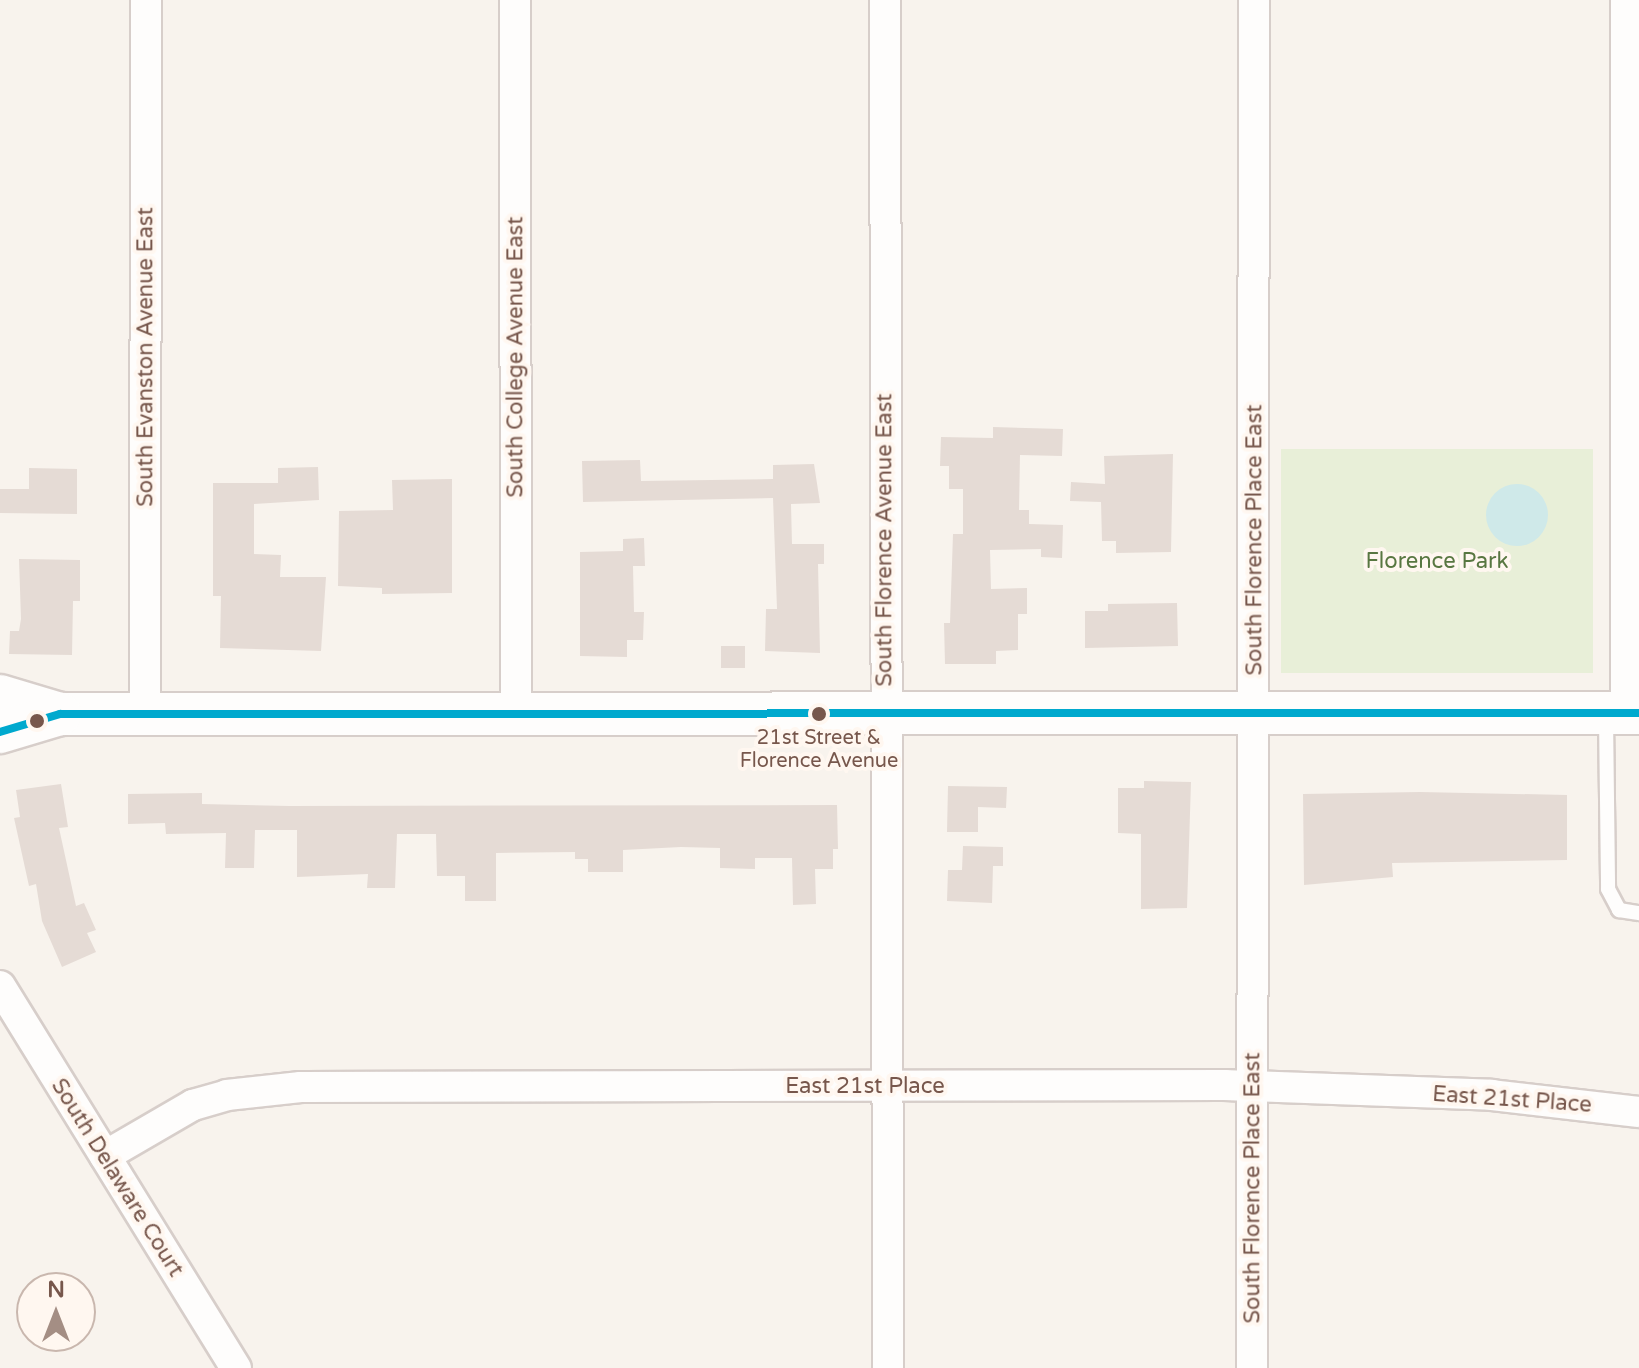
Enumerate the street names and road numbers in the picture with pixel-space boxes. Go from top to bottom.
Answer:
street label: South Evanston Avenue East [133,207,159,507]
street label: South College Avenue East [503,216,529,498]
street label: South Florence Avenue East [872,393,898,687]
street label: South Florence Place East [1242,404,1268,676]
street label: South Florence Place East [1240,1052,1266,1324]
street label: South Delaware Court [45,1074,189,1282]
street label: East 21st Place [785,1074,945,1100]
street label: East 21st Place [1431,1081,1593,1119]

